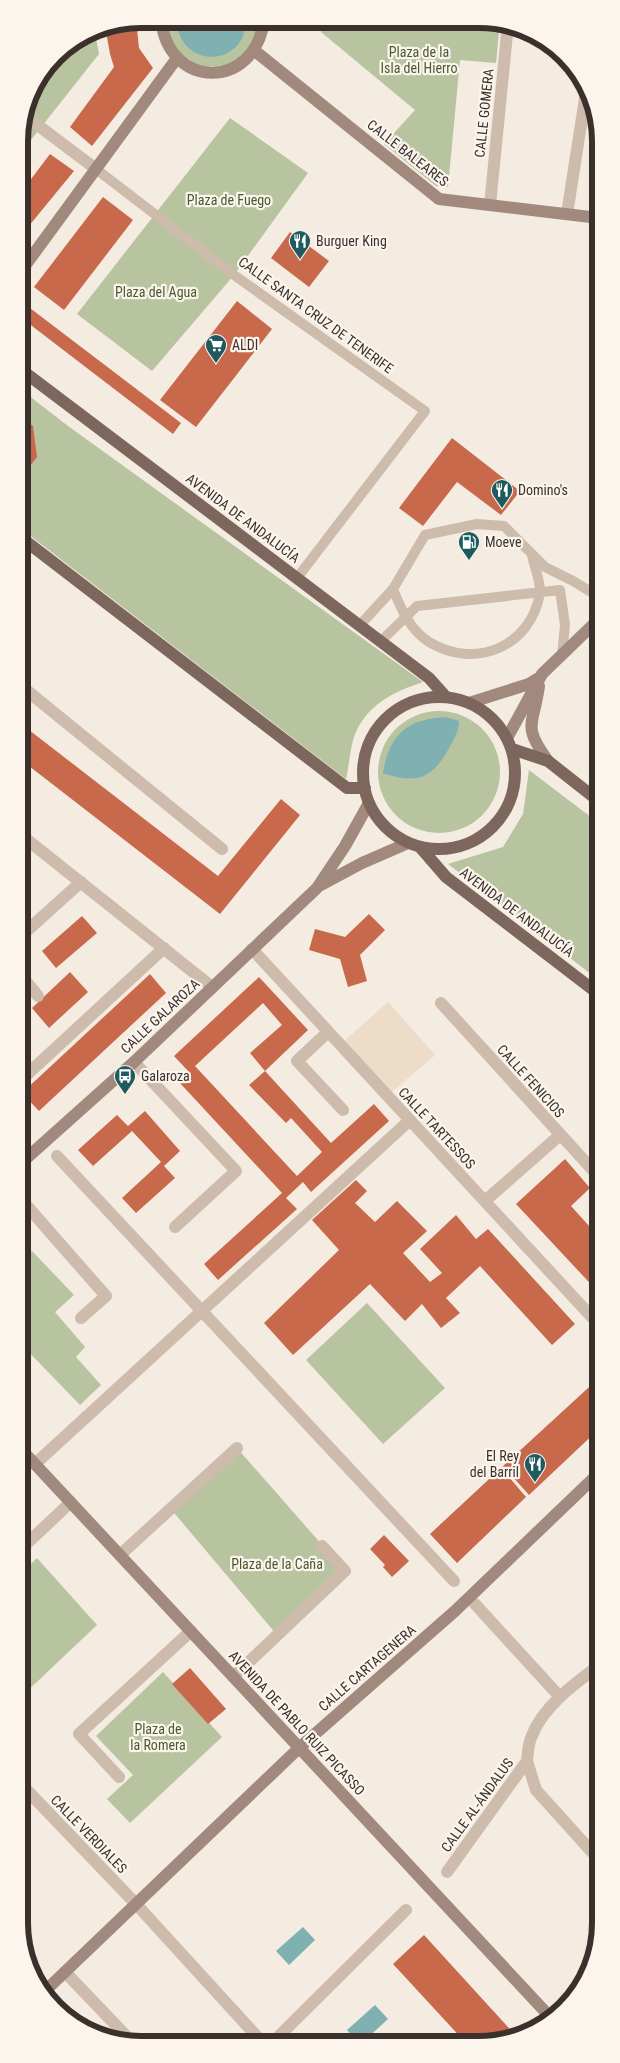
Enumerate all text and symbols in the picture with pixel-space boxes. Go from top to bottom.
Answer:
park label: Plaza de la Isla del Hierro [381,44,457,76]
street label: CALLE GOMERA [471,68,497,158]
street label: CALLE BALEARES [364,116,452,190]
park label: Plaza de Fuego [187,192,271,208]
restaurant icon: Burguer King [288,229,312,260]
place label: Burguer King [316,233,387,249]
street label: CALLE SANTA CRUZ DE TENERIFE [235,253,397,377]
park label: Plaza del Agua [115,284,197,300]
supermarket icon: ALDI [204,333,228,364]
place label: ALDI [232,337,258,353]
street label: AVENIDA DE ANDALUCÍA [183,469,304,566]
restaurant icon: Domino's [490,478,514,509]
place label: Domino's [518,482,568,498]
fuel station icon: Moeve [457,530,481,561]
place label: Moeve [485,534,522,550]
street label: AVENIDA DE ANDALUCÍA [457,863,578,960]
street label: CALLE GALAROZA [117,975,203,1057]
street label: CALLE FENICIOS [494,1041,568,1121]
bus stop icon: Galaroza [113,1064,137,1095]
place label: Galaroza [141,1068,190,1084]
street label: CALLE TARTESSOS [395,1084,479,1172]
place label: El Rey del Barril [470,1448,519,1480]
restaurant icon: El Rey del Barril [523,1452,547,1483]
park label: Plaza de la Caña [231,1556,323,1572]
street label: CALLE CARTAGENERA [315,1621,419,1715]
street label: AVENIDA DE PABLO RUIZ PICASSO [226,1647,368,1799]
park label: Plaza de la Romera [130,1721,186,1753]
street label: CALLE AL-ÁNDALUS [437,1754,516,1855]
street label: CALLE VERDIALES [48,1792,130,1876]

